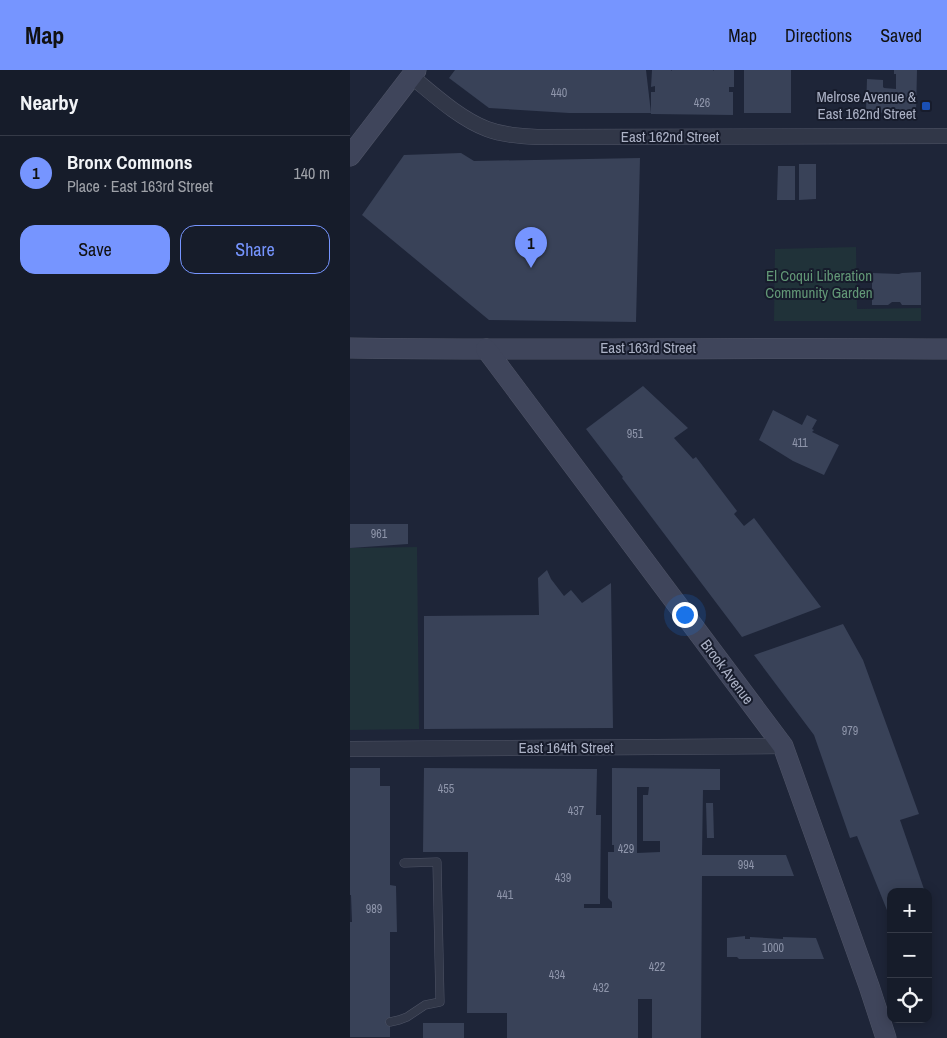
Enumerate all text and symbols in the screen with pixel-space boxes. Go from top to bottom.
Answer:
text: Map [25,19,64,51]
text: Map [728,23,757,48]
text: Directions [785,23,852,48]
text: Saved [880,23,922,48]
house number: 440 [551,85,567,101]
place label: Melrose Avenue & East 162nd Street [816,86,917,124]
text: Nearby [20,88,78,117]
house number: 426 [694,95,710,111]
marker: Melrose Avenue & East 162nd Street [920,100,932,112]
street label: East 162nd Street [621,126,720,147]
text: Bronx Commons [67,149,193,175]
text: 1 [32,162,40,184]
text: 140 m [294,162,330,184]
text: Place · East 163rd Street [67,175,213,197]
button: Save [20,225,170,274]
button: Share [180,225,330,274]
pin: 1 [515,227,547,268]
park label: El Coqui Liberation Community Garden [765,265,873,303]
street label: East 163rd Street [600,337,696,358]
house number: 951 [627,426,644,442]
house number: 411 [792,435,808,451]
house number: 961 [371,526,388,542]
your location [672,602,698,628]
street label: Brook Avenue [696,635,759,709]
house number: 979 [842,723,858,739]
street label: East 164th Street [518,737,614,758]
house number: 455 [438,781,455,797]
house number: 437 [568,803,585,819]
house number: 429 [618,841,634,857]
house number: 994 [738,857,755,873]
house number: 439 [555,870,571,886]
house number: 441 [497,887,514,903]
map controls [887,888,932,1023]
button: + [887,888,932,933]
house number: 989 [366,901,382,917]
button: − [887,933,932,978]
house number: 1000 [762,940,784,956]
house number: 422 [649,959,665,975]
house number: 434 [549,967,566,983]
button: locate [887,978,932,1023]
house number: 432 [593,980,609,996]

